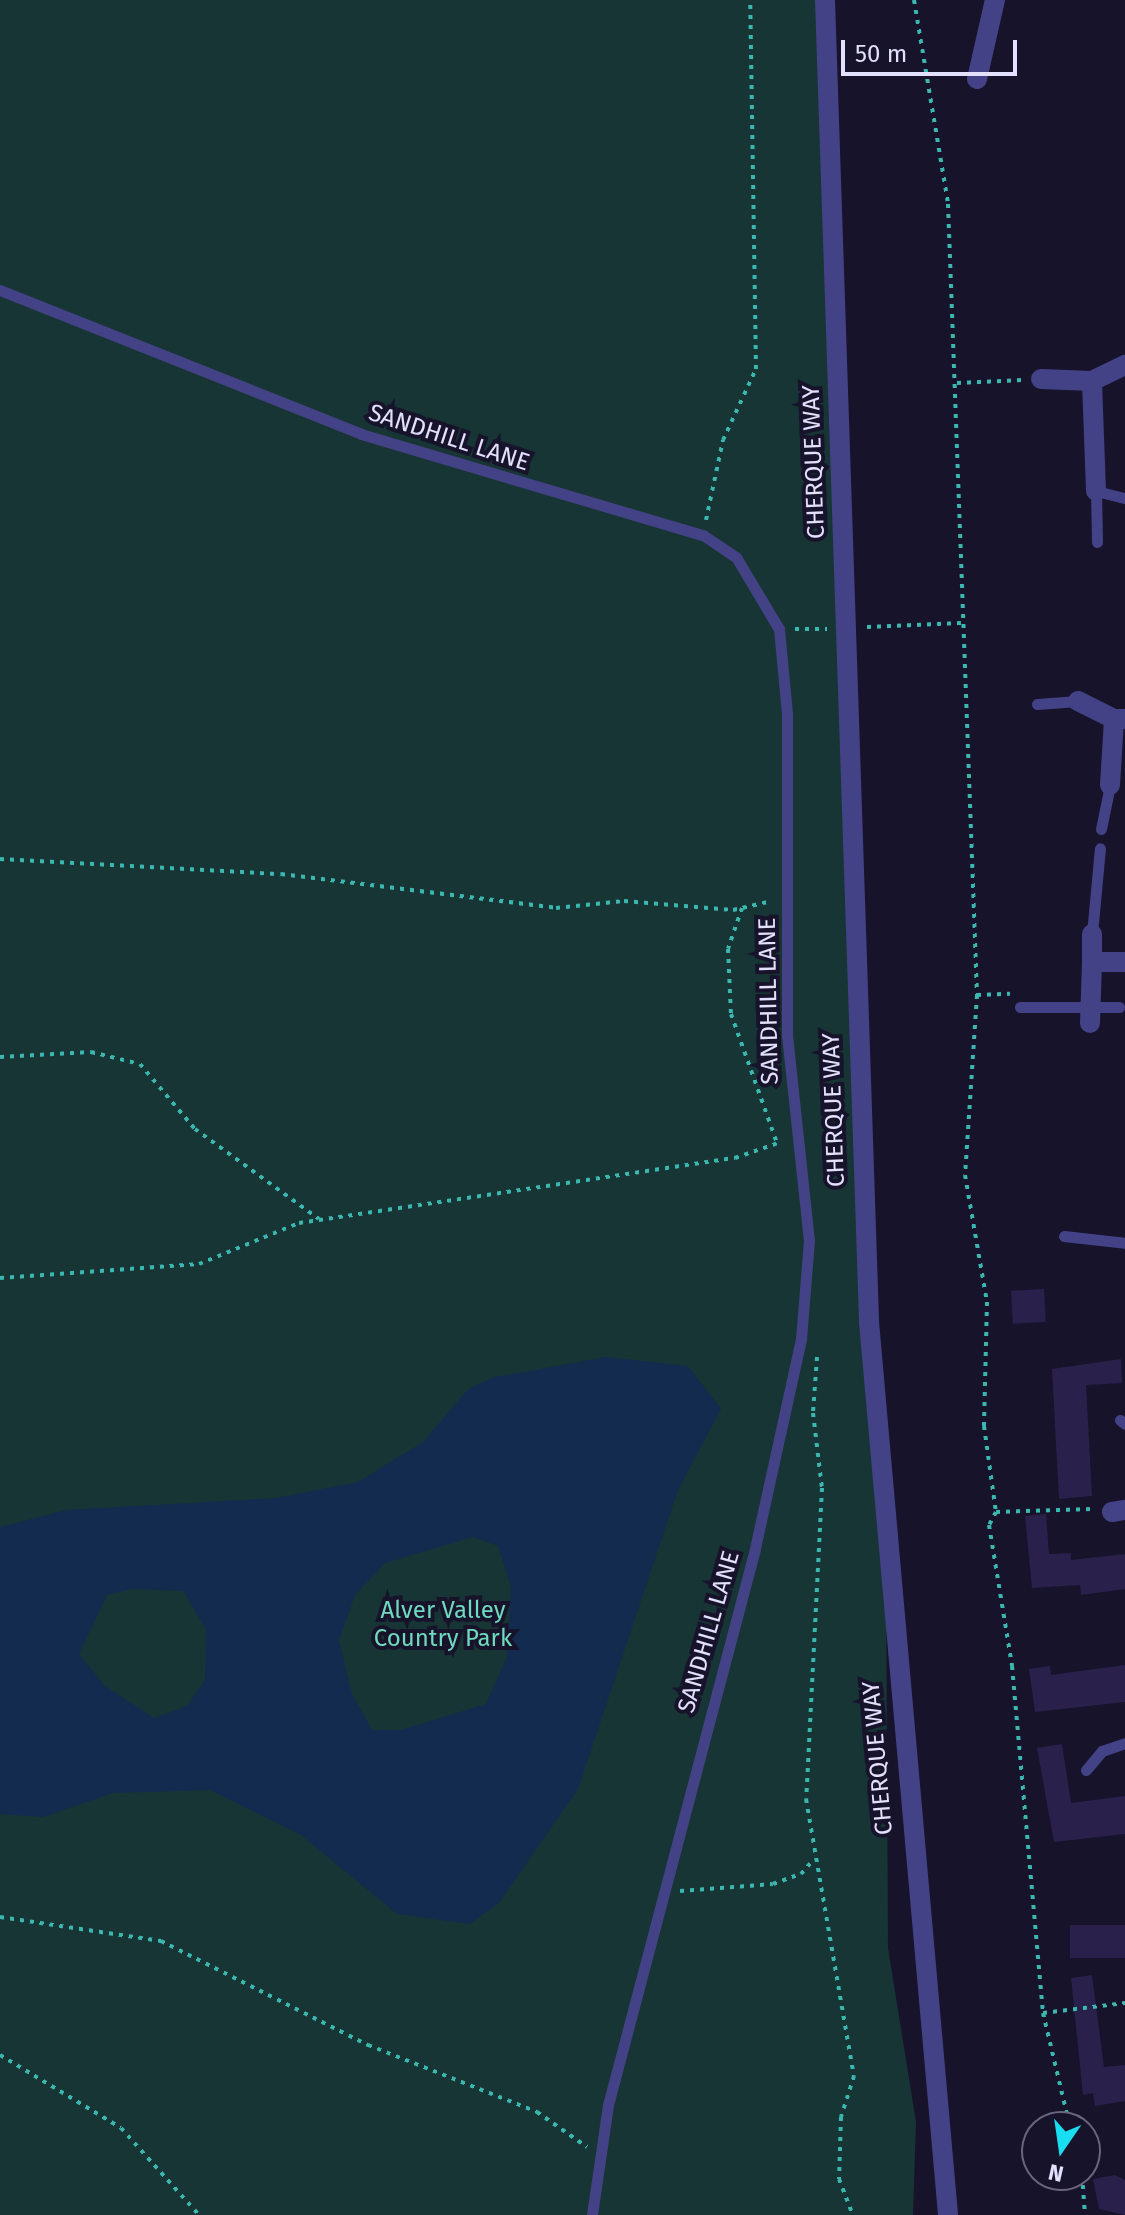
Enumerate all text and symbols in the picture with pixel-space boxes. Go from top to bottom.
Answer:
scale bar [845,24,1021,74]
text: 50 m [855,40,907,68]
street label: CHERQUE WAY [797,384,831,540]
street label: SANDHILL LANE [365,398,533,478]
street label: SANDHILL LANE [753,917,785,1085]
street label: CHERQUE WAY [817,1032,851,1188]
street label: SANDHILL LANE [672,1548,746,1716]
park label: Alver Valley Country Park [374,1597,512,1653]
street label: CHERQUE WAY [857,1680,899,1836]
north arrow [1021,2111,1101,2191]
text: N [1046,2158,1066,2188]

